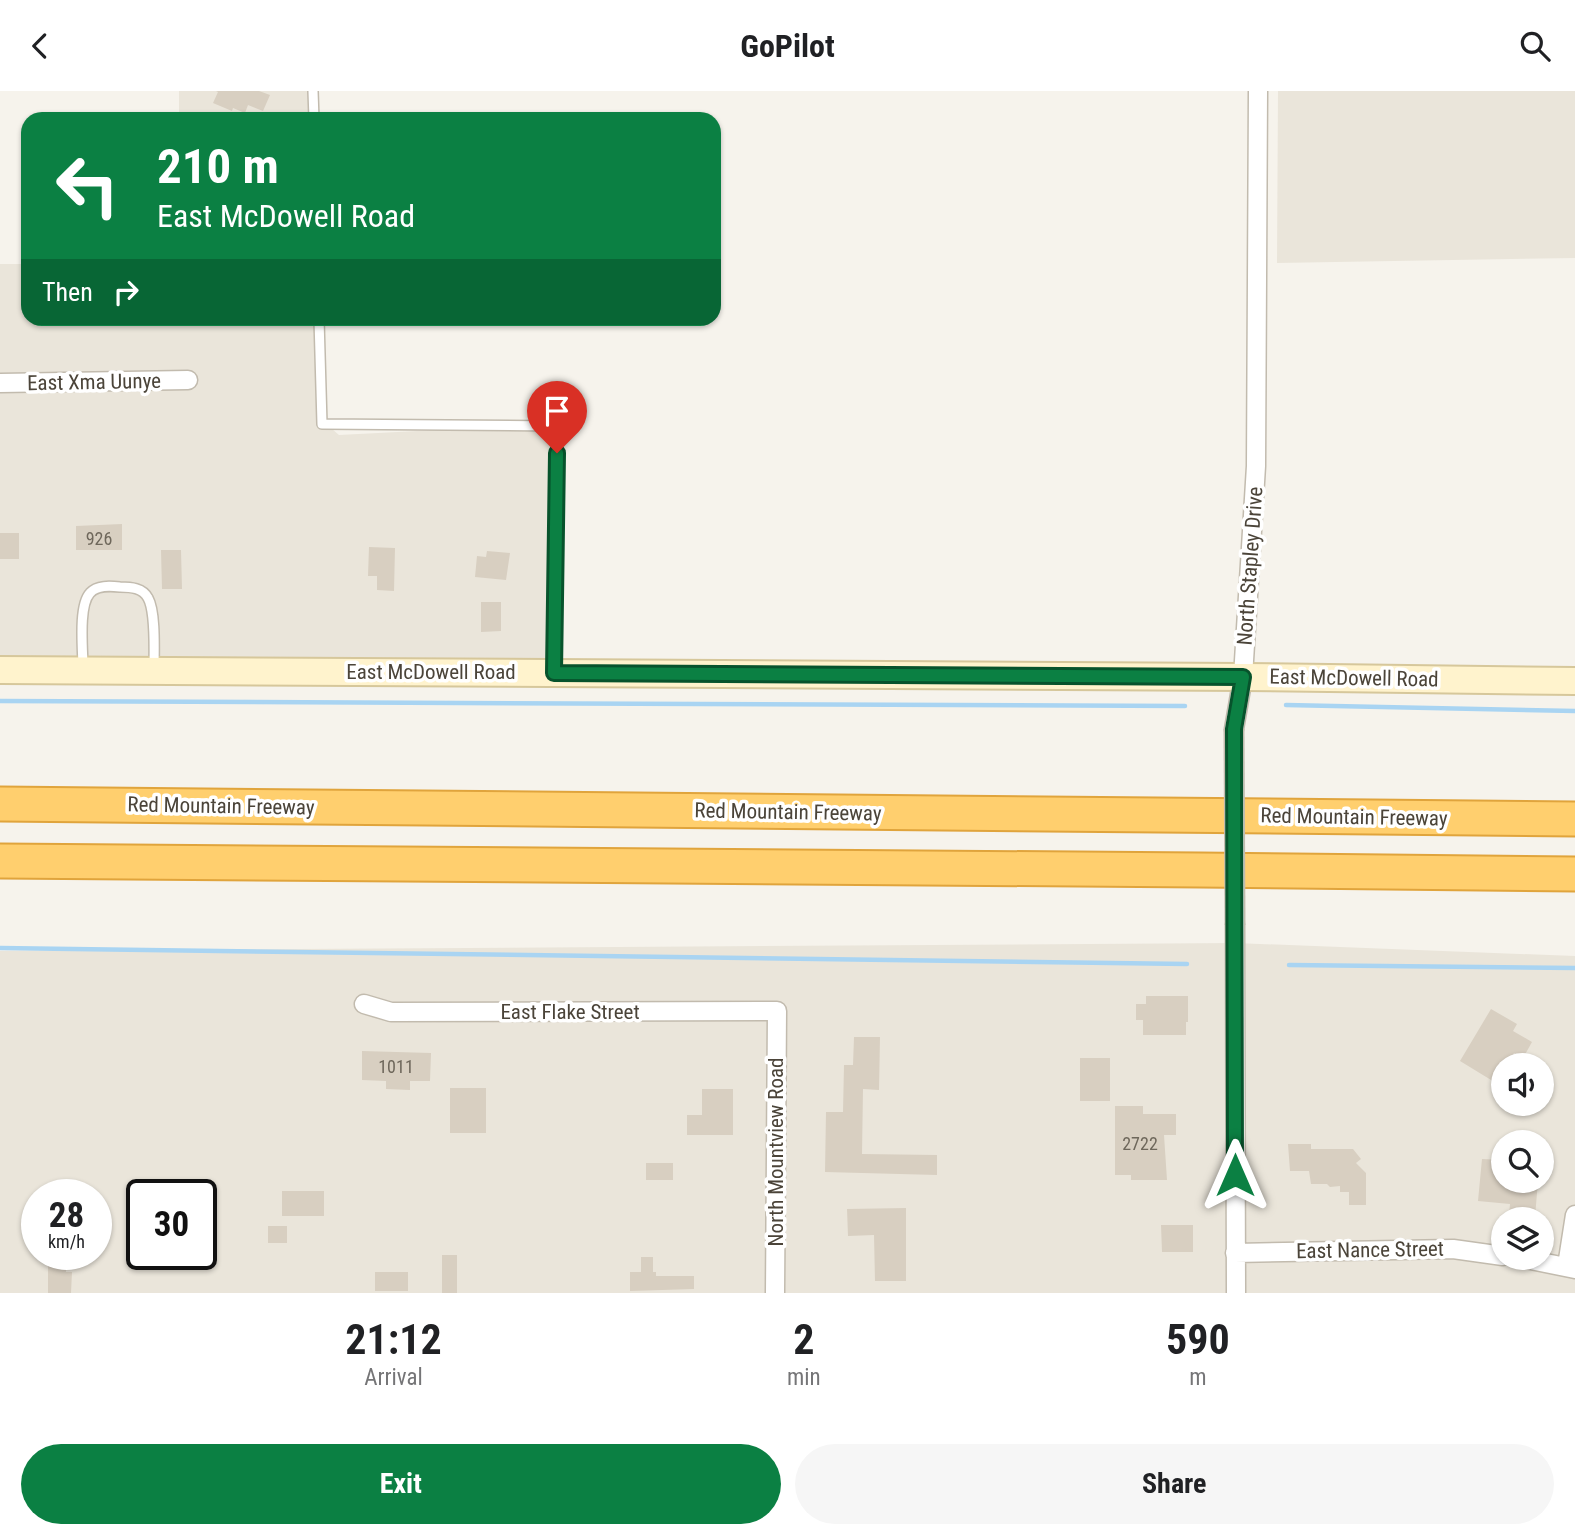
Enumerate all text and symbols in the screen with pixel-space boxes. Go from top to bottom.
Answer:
icon: back [21,27,59,65]
text: GoPilot [740,27,835,65]
icon: search [1516,27,1554,65]
text: 210 m [157,138,279,195]
icon: left [42,140,133,231]
text: East McDowell Road [157,197,415,235]
icon: right [107,273,145,311]
text: Then [42,277,93,307]
street label: East Xma Uunye [27,369,161,395]
pin [527,381,587,453]
icon: arrive [538,392,576,430]
street label: North Stapley Drive [1232,486,1268,646]
house number: 926 [86,528,112,549]
street label: East McDowell Road [346,660,516,684]
street label: East McDowell Road [1269,665,1439,691]
street label: Red Mountain Freeway [127,792,315,820]
street label: Red Mountain Freeway [694,798,882,826]
street label: Red Mountain Freeway [1260,803,1448,831]
street label: East Flake Street [500,1000,640,1024]
map controls [1491,1053,1554,1270]
button: sound [1491,1053,1554,1116]
house number: 1011 [378,1056,414,1077]
street label: North Mountview Road [764,1058,788,1246]
button: search [1491,1130,1554,1193]
house number: 2722 [1122,1133,1158,1154]
position arrow [1198,1138,1272,1212]
speed limit sign: 30 [126,1179,217,1270]
text: 28 [49,1195,84,1236]
button: layers [1491,1207,1554,1270]
text: km/h [48,1231,85,1252]
street label: East Nance Street [1296,1237,1444,1263]
text: 21:12 [345,1315,442,1364]
text: 2 [793,1315,814,1364]
text: 590 [1166,1315,1230,1364]
text: Arrival [364,1364,423,1391]
text: min [787,1364,821,1391]
text: m [1189,1364,1206,1391]
button: Exit [21,1444,781,1524]
button: Share [795,1444,1554,1524]

